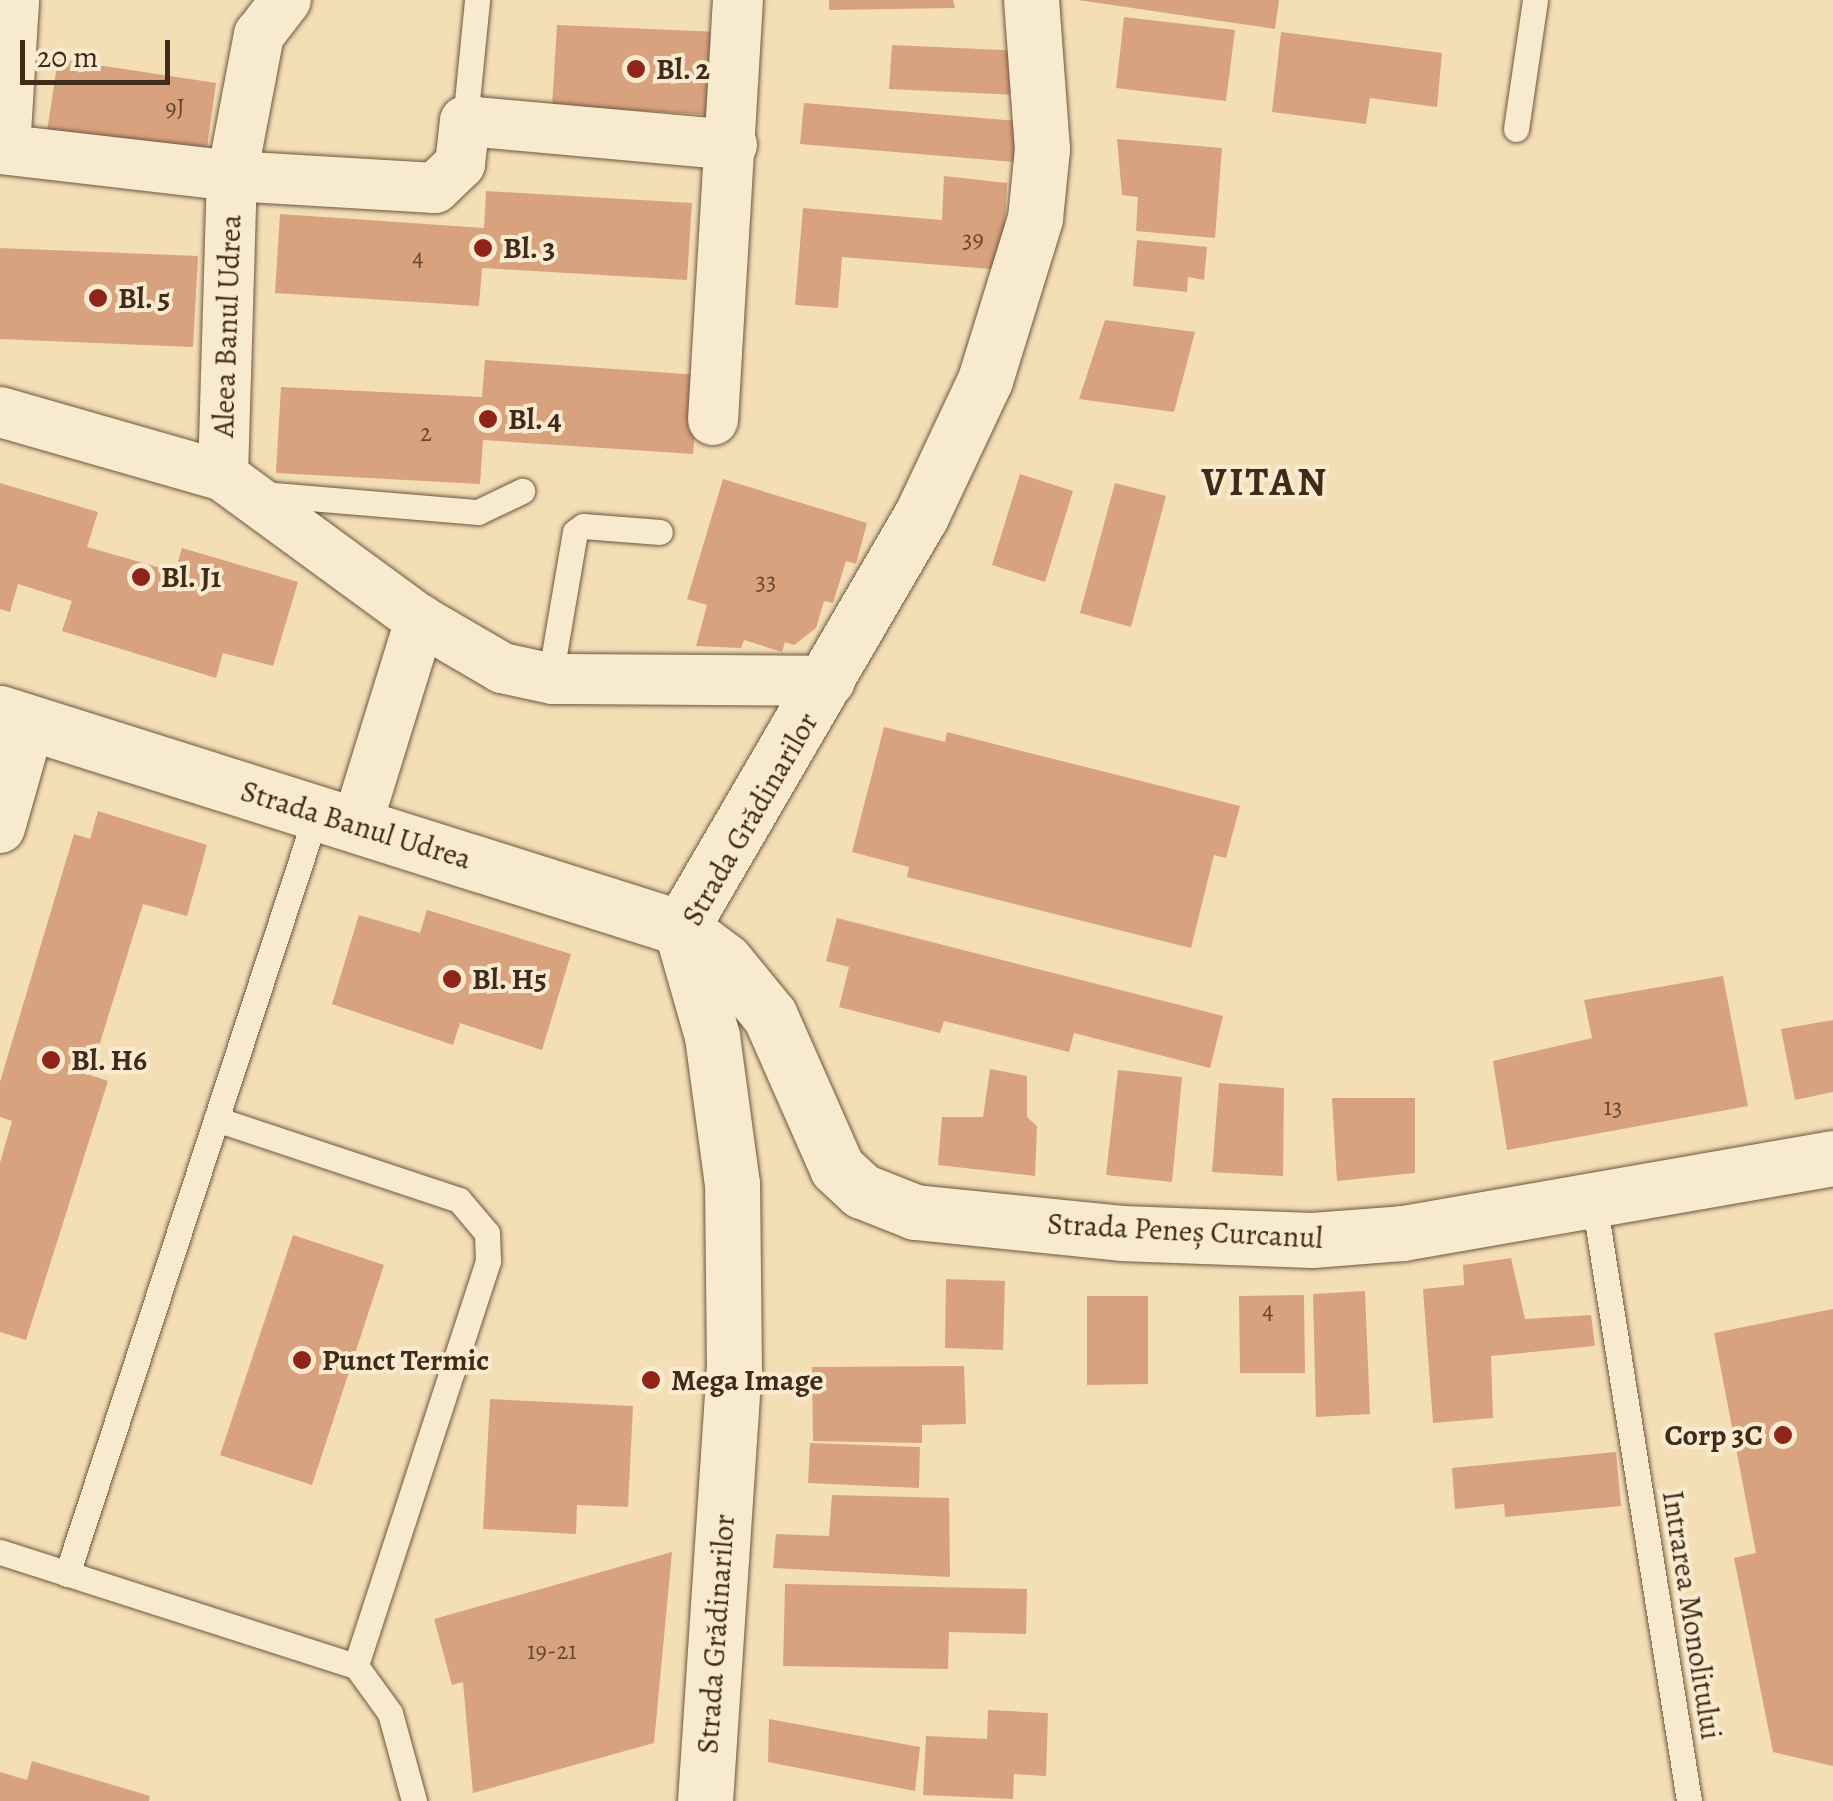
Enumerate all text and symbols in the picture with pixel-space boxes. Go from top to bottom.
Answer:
scale bar [25,20,175,82]
text: 20 m [37,37,98,77]
place label: Bl. 2 [656,51,711,87]
marker: Bl. 2 [625,58,647,80]
house number: 9J [165,93,185,123]
street label: Aleea Banul Udrea [205,214,249,438]
house number: 39 [962,224,984,254]
place label: Bl. 3 [503,230,556,266]
marker: Bl. 3 [472,237,494,259]
house number: 4 [412,243,424,273]
place label: Bl. 5 [118,280,171,316]
marker: Bl. 5 [87,287,109,309]
place label: Bl. 4 [508,401,562,437]
marker: Bl. 4 [477,408,499,430]
house number: 2 [420,418,432,448]
district label: VITAN [1201,458,1329,506]
place label: Bl. J1 [161,559,222,595]
marker: Bl. J1 [130,566,152,588]
house number: 33 [756,566,776,596]
street label: Strada Grădinarilor [674,706,826,932]
street label: Strada Banul Udrea [236,773,476,877]
place label: Bl. H5 [472,961,547,997]
marker: Bl. H5 [441,968,463,990]
place label: Bl. H6 [71,1042,148,1078]
marker: Bl. H6 [40,1049,62,1071]
house number: 13 [1604,1092,1622,1122]
street label: Strada Peneș Curcanul [1046,1206,1324,1256]
house number: 4 [1262,1296,1274,1326]
place label: Punct Termic [322,1342,489,1378]
marker: Punct Termic [291,1349,313,1371]
place label: Mega Image [671,1362,823,1398]
marker: Mega Image [640,1369,662,1391]
place label: Corp 3C [1664,1417,1763,1453]
marker: Corp 3C [1772,1424,1794,1446]
street label: Intrarea Monolitului [1655,1488,1729,1742]
street label: Strada Grădinarilor [690,1513,742,1755]
house number: 19-21 [527,1636,577,1666]

